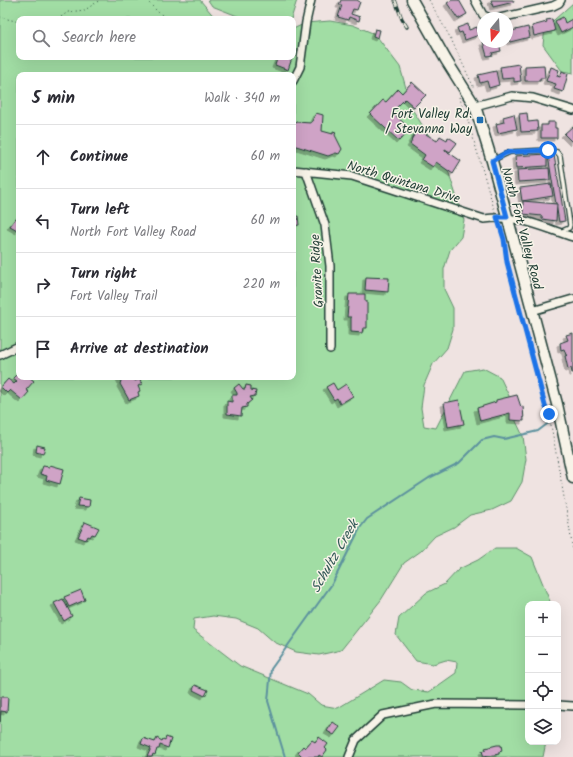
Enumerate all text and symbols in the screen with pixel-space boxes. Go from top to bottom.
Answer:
north arrow [477,12,513,48]
search box [16,16,296,60]
text: Search here [62,26,136,50]
icon: search [30,27,52,49]
text: 5 min [32,85,75,112]
text: Walk · 340 m [204,88,280,109]
place label: Fort Valley Rd. / Stevanna Way [385,104,473,140]
marker: Fort Valley Rd. / Stevanna Way [475,115,485,125]
route start [539,141,557,159]
text: Continue [70,145,128,169]
icon: ahead [32,146,54,168]
text: 60 m [251,146,280,167]
street label: North Quintana Drive [344,155,463,210]
street label: North Fort Valley Road [495,165,548,292]
text: Turn left [70,198,130,222]
icon: left [32,210,54,232]
text: 60 m [251,210,280,231]
text: North Fort Valley Road [70,222,196,243]
street label: Granite Ridge [305,233,330,308]
text: Turn right [70,262,137,286]
icon: right [32,274,54,296]
text: 220 m [243,274,280,295]
text: Fort Valley Trail [70,286,157,307]
text: Arrive at destination [70,337,209,361]
icon: arrive [32,338,54,360]
route end [540,405,558,423]
water label: Schultz Creek [305,514,366,597]
map controls [525,601,561,745]
button: + [525,601,561,637]
button: − [525,637,561,673]
button: locate [525,673,561,709]
button: layers [525,709,561,745]

